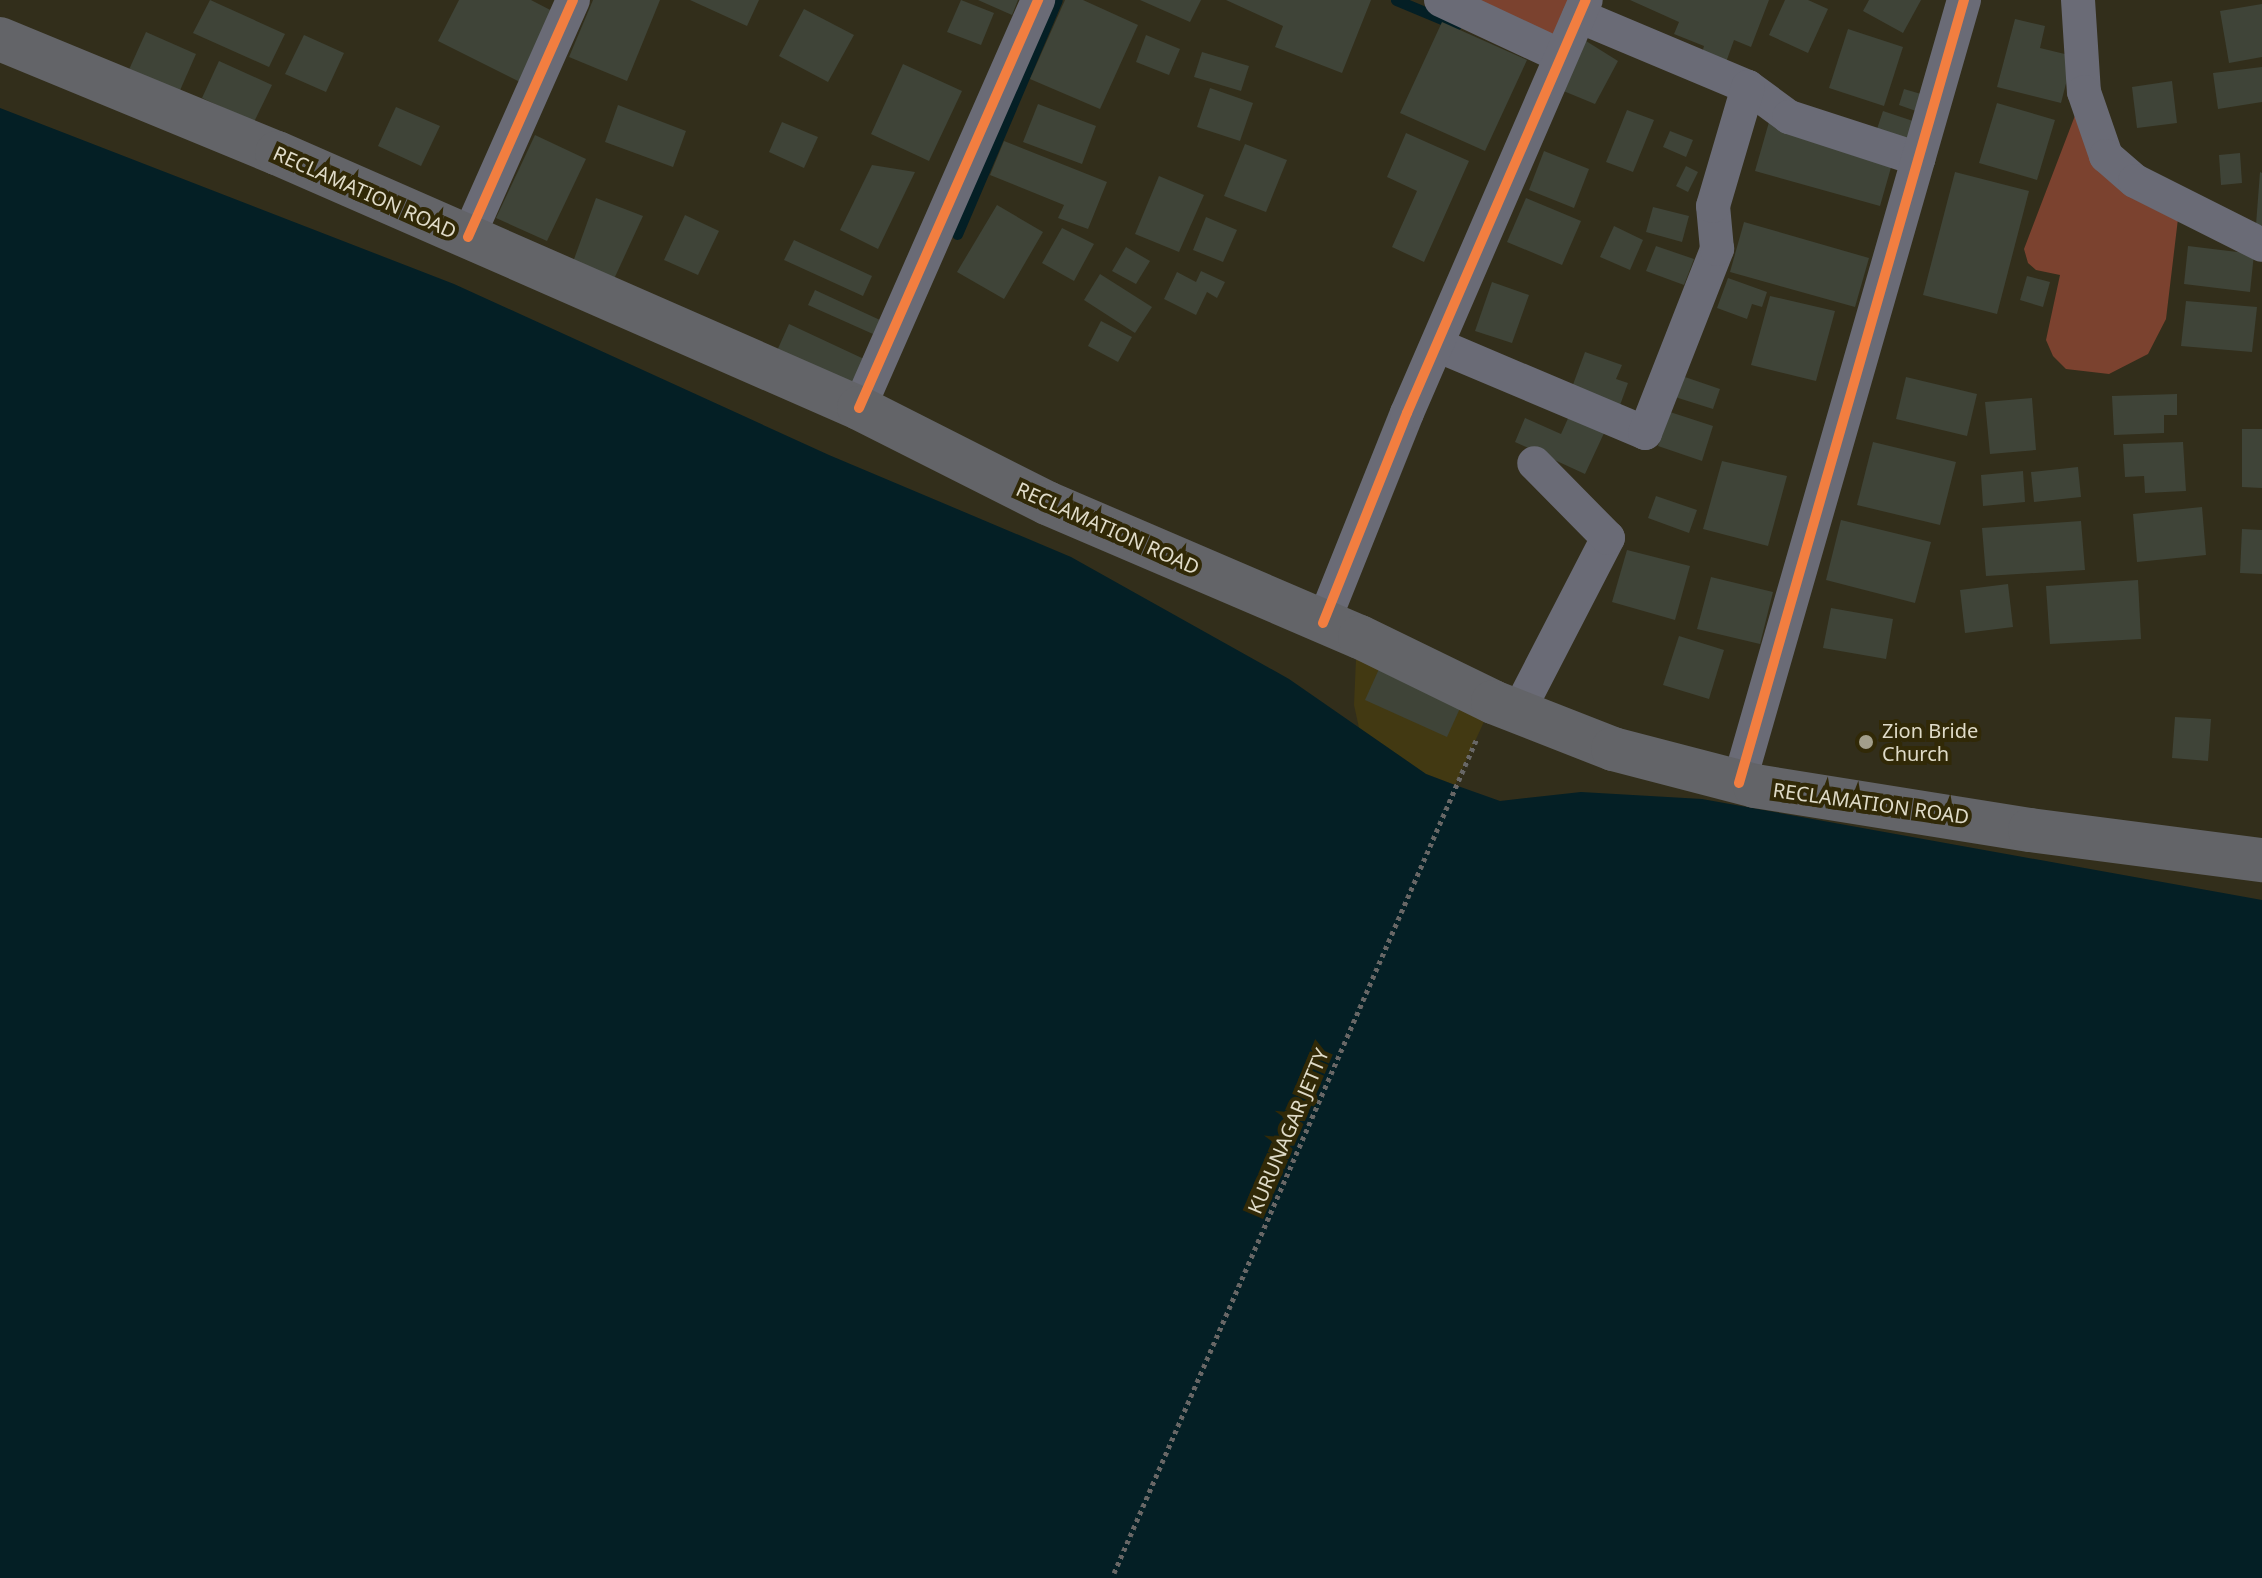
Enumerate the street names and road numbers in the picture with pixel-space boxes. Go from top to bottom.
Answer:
street label: RECLAMATION ROAD [270,141,460,243]
street label: RECLAMATION ROAD [1013,477,1203,579]
street label: RECLAMATION ROAD [1771,777,1971,829]
street label: KURUNAGAR JETTY [1242,1045,1334,1217]

